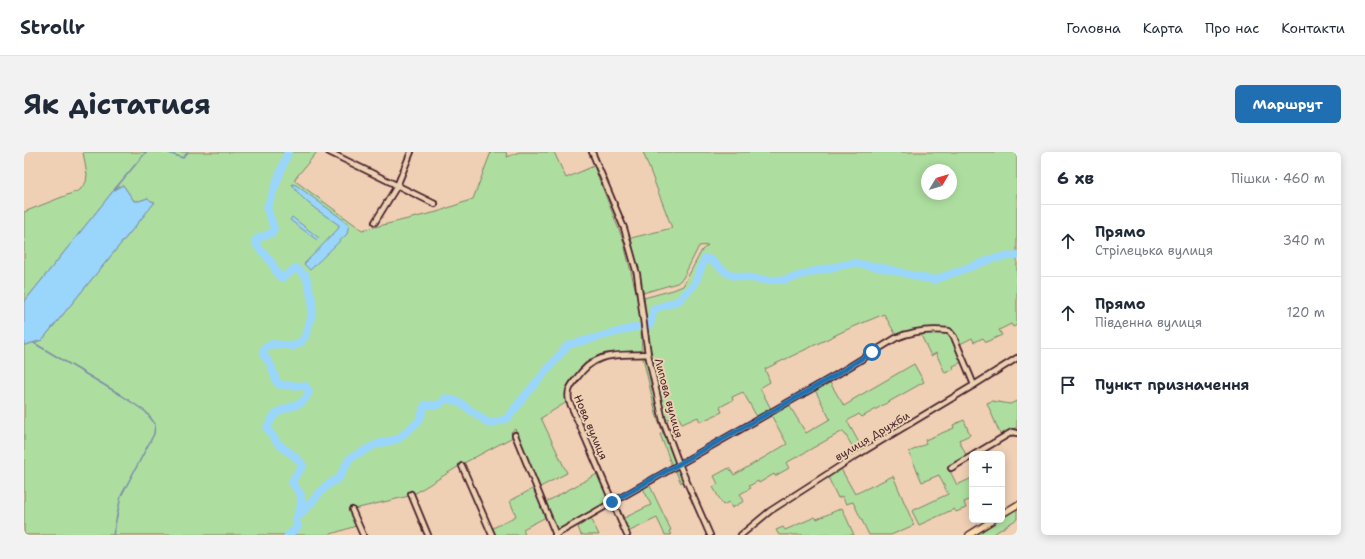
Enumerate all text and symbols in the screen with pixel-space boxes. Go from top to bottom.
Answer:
text: Strollr [20,15,85,40]
text: Головна [1066,19,1121,37]
text: Карта [1143,19,1183,37]
text: Про нас [1205,19,1259,37]
text: Контакти [1281,19,1345,37]
text: Як дістатися [24,85,211,123]
button: Маршрут [1235,85,1341,123]
north arrow [921,164,957,200]
text: 6 хв [1057,167,1094,189]
text: Пішки · 460 m [1231,170,1325,187]
text: Прямо [1095,222,1145,242]
icon: ahead [1057,230,1079,252]
text: 340 m [1283,232,1325,249]
text: Стрілецька вулиця [1095,242,1213,259]
text: Прямо [1095,294,1145,314]
icon: ahead [1057,302,1079,324]
text: 120 m [1287,304,1325,321]
text: Південна вулиця [1095,314,1202,331]
route start [863,343,881,361]
street label: Липова вулиця [651,357,686,440]
icon: arrive [1057,374,1079,396]
text: Пункт призначення [1095,375,1250,395]
street label: Нова вулиця [570,392,611,462]
street label: вулиця Дружби [832,408,912,465]
map controls [969,451,1005,523]
button: + [969,451,1005,487]
button: − [969,487,1005,523]
route end [603,493,621,511]

